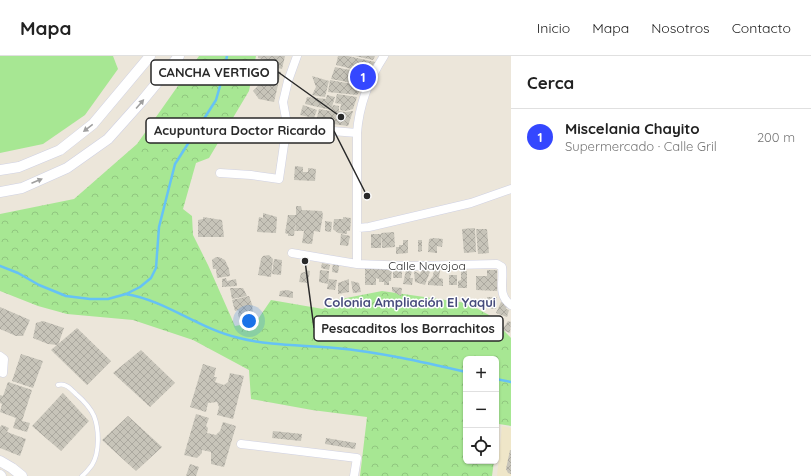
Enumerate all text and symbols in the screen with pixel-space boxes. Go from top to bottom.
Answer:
text: Mapa [20,16,71,40]
text: Inicio [537,19,570,37]
text: Mapa [592,19,629,37]
text: Nosotros [651,19,710,37]
text: Contacto [732,19,791,37]
callout: CANCHA VERTIGO [151,60,278,85]
pin: 1 [350,62,376,92]
text: CANCHA VERTIGO [158,64,270,80]
text: Cerca [527,72,574,93]
one-way arrow [135,99,144,110]
callout: Acupuntura Doctor Ricardo [146,118,334,143]
text: Miscelania Chayito [565,119,700,138]
text: Acupuntura Doctor Ricardo [154,122,326,138]
one-way arrow [83,124,93,132]
text: 1 [537,129,543,145]
text: 200 m [757,129,795,145]
text: Supermercado · Calle Gril [565,138,717,154]
one-way arrow [32,178,43,184]
street label: Calle Navojoa [388,258,466,273]
district label: Colonia Ampliación El Yaqui [324,294,496,310]
your location [239,311,259,331]
callout: Pesacaditos los Borrachitos [314,316,503,341]
text: Pesacaditos los Borrachitos [321,320,495,336]
map controls [463,356,499,464]
button: + [463,356,499,392]
button: − [463,392,499,428]
button: locate [463,428,499,464]

